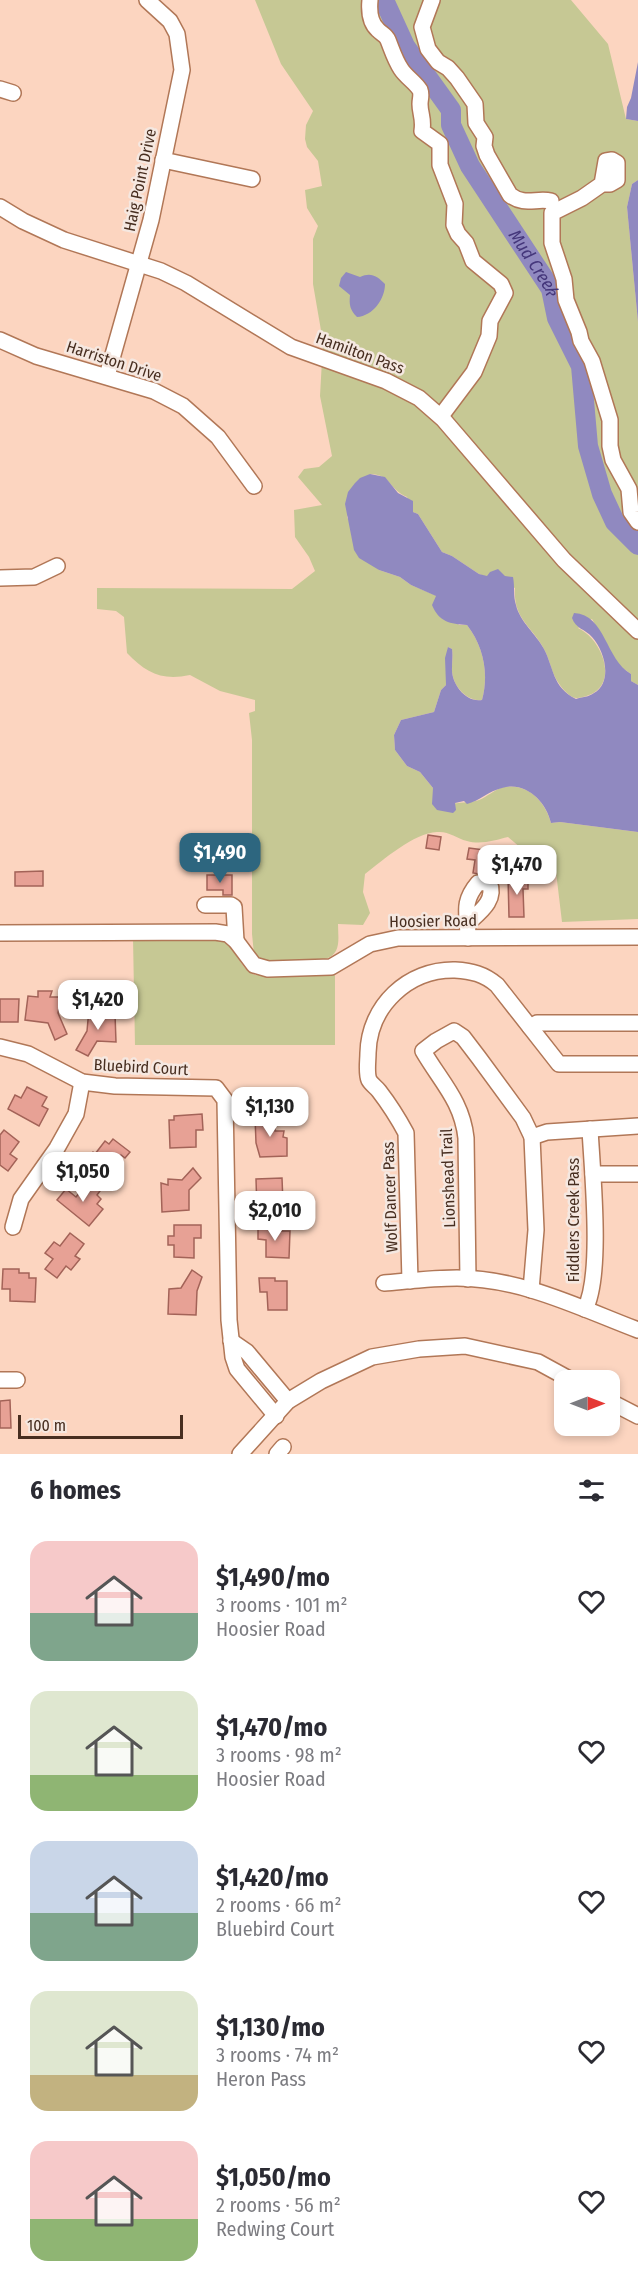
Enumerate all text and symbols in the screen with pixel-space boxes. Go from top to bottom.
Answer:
street label: Haig Point Drive [120,127,160,233]
water label: Mud Creek [504,225,563,298]
street label: Hamilton Pass [313,328,407,378]
street label: Harriston Drive [64,337,164,385]
pin: $1,490 [171,833,269,884]
text: $1,490 [194,840,246,864]
pin: $1,470 [468,845,566,896]
text: $1,470 [492,852,542,876]
street label: Hoosier Road [389,911,477,931]
pin: $1,420 [49,980,147,1031]
text: $1,420 [72,987,124,1011]
street label: Bluebird Court [93,1055,190,1079]
pin: $1,130 [221,1087,319,1138]
text: $1,130 [245,1094,295,1118]
street label: Lionshead Trail [437,1128,459,1228]
street label: Wolf Dancer Pass [379,1141,401,1253]
pin: $1,050 [34,1152,132,1203]
street label: Fiddlers Creek Pass [564,1158,583,1282]
text: $1,050 [56,1159,110,1183]
pin: $2,010 [226,1191,324,1242]
text: $2,010 [248,1198,302,1222]
north arrow [554,1370,620,1436]
map controls [554,1370,620,1436]
scale bar [18,1412,183,1440]
text: 100 m [27,1416,66,1435]
icon: filters [575,1474,608,1507]
text: 6 homes [30,1475,121,1506]
text: $1,490/mo [216,1562,330,1593]
icon: home [78,1565,150,1637]
icon: heart [575,1585,608,1618]
text: 3 rooms · 101 m² [216,1593,347,1617]
text: Hoosier Road [216,1617,326,1641]
text: $1,470/mo [216,1712,327,1743]
icon: home [78,1715,150,1787]
icon: heart [575,1735,608,1768]
text: 3 rooms · 98 m² [216,1743,342,1767]
text: Hoosier Road [216,1767,326,1791]
text: $1,420/mo [216,1862,329,1893]
icon: home [78,1865,150,1937]
icon: heart [575,1885,608,1918]
text: 2 rooms · 66 m² [216,1893,342,1917]
text: Bluebird Court [216,1917,334,1941]
text: $1,130/mo [216,2012,325,2043]
icon: home [78,2015,150,2087]
icon: heart [575,2035,608,2068]
text: 3 rooms · 74 m² [216,2043,339,2067]
text: Heron Pass [216,2067,306,2091]
text: $1,050/mo [216,2162,331,2193]
icon: home [78,2165,150,2237]
icon: heart [575,2185,608,2218]
text: 2 rooms · 56 m² [216,2193,341,2217]
text: Redwing Court [216,2217,334,2241]

